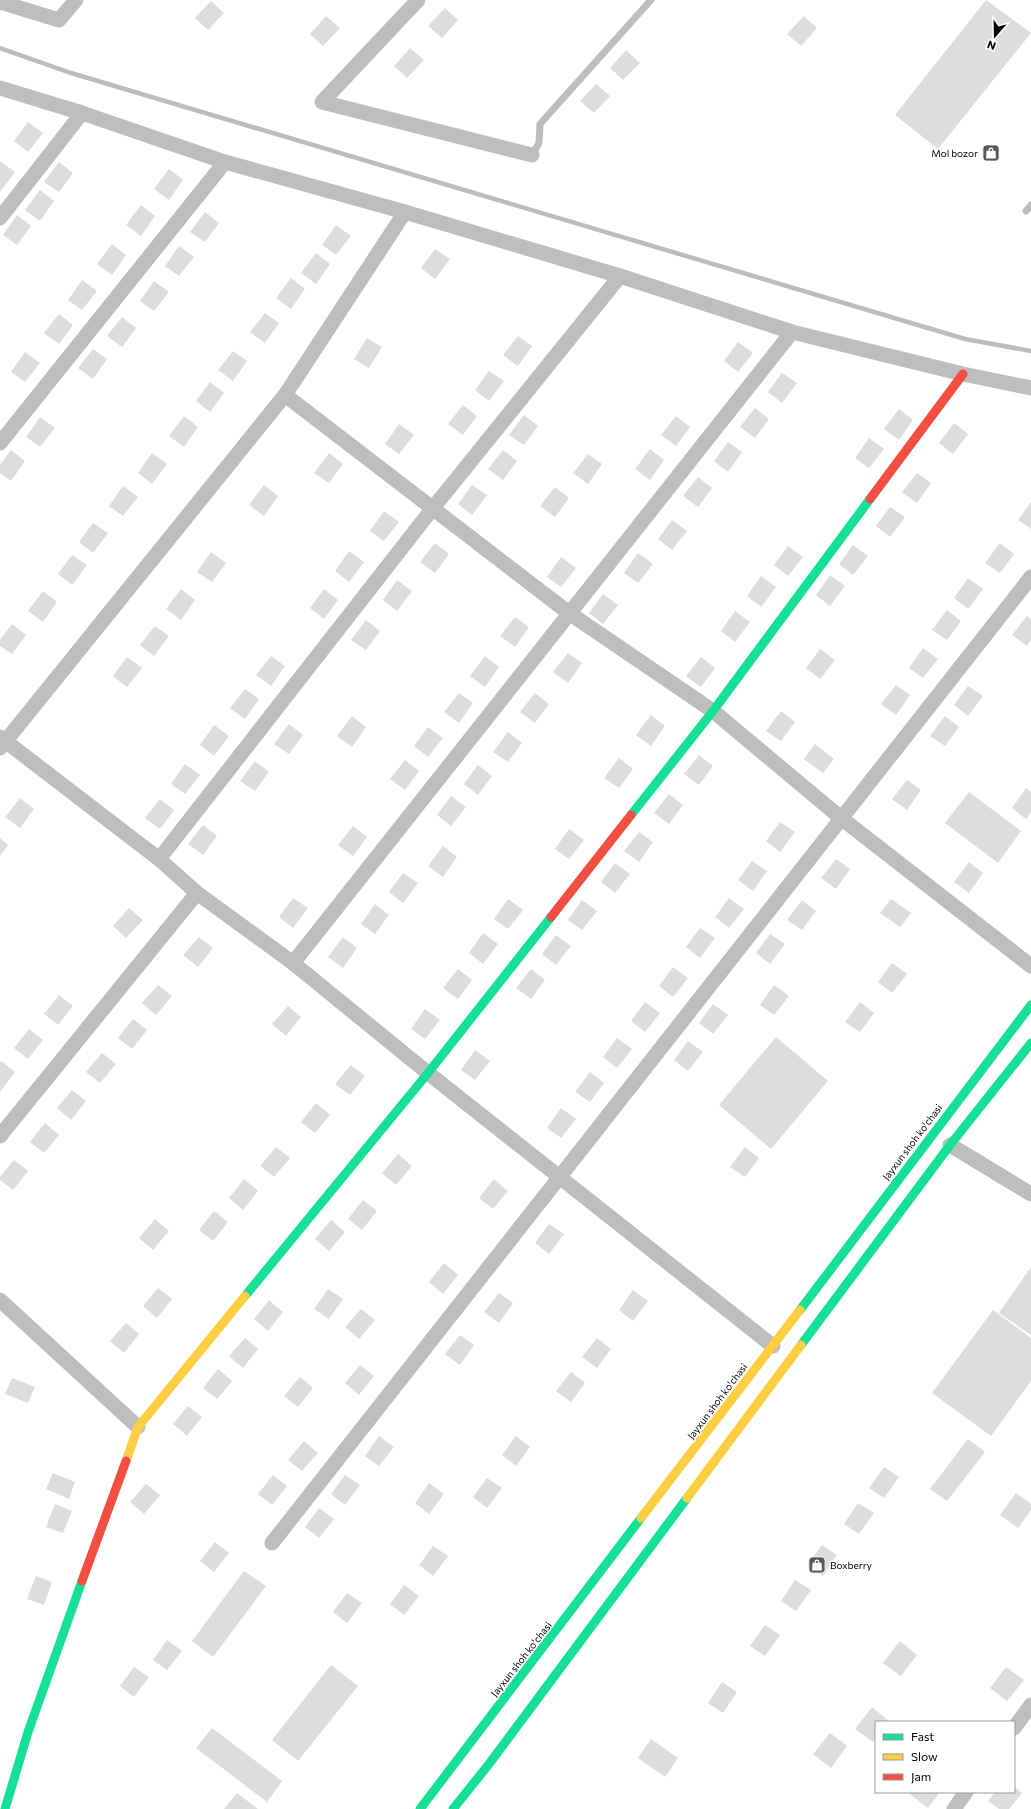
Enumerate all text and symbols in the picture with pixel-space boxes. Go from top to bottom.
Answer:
north arrow [975,16,1015,56]
text: N [985,38,998,53]
shop icon: Mol bozor [981,143,1001,163]
place label: Mol bozor [931,147,978,159]
street label: Jayxun shoh ko'chasi [880,1102,944,1182]
street label: Jayxun shoh ko'chasi [685,1361,749,1441]
shop icon: Boxberry [807,1555,827,1575]
place label: Boxberry [830,1559,872,1571]
street label: Jayxun shoh ko'chasi [488,1619,554,1699]
legend [875,1721,1015,1793]
text: Fast [911,1729,934,1743]
text: Slow [911,1749,938,1763]
text: Jam [911,1769,931,1784]

